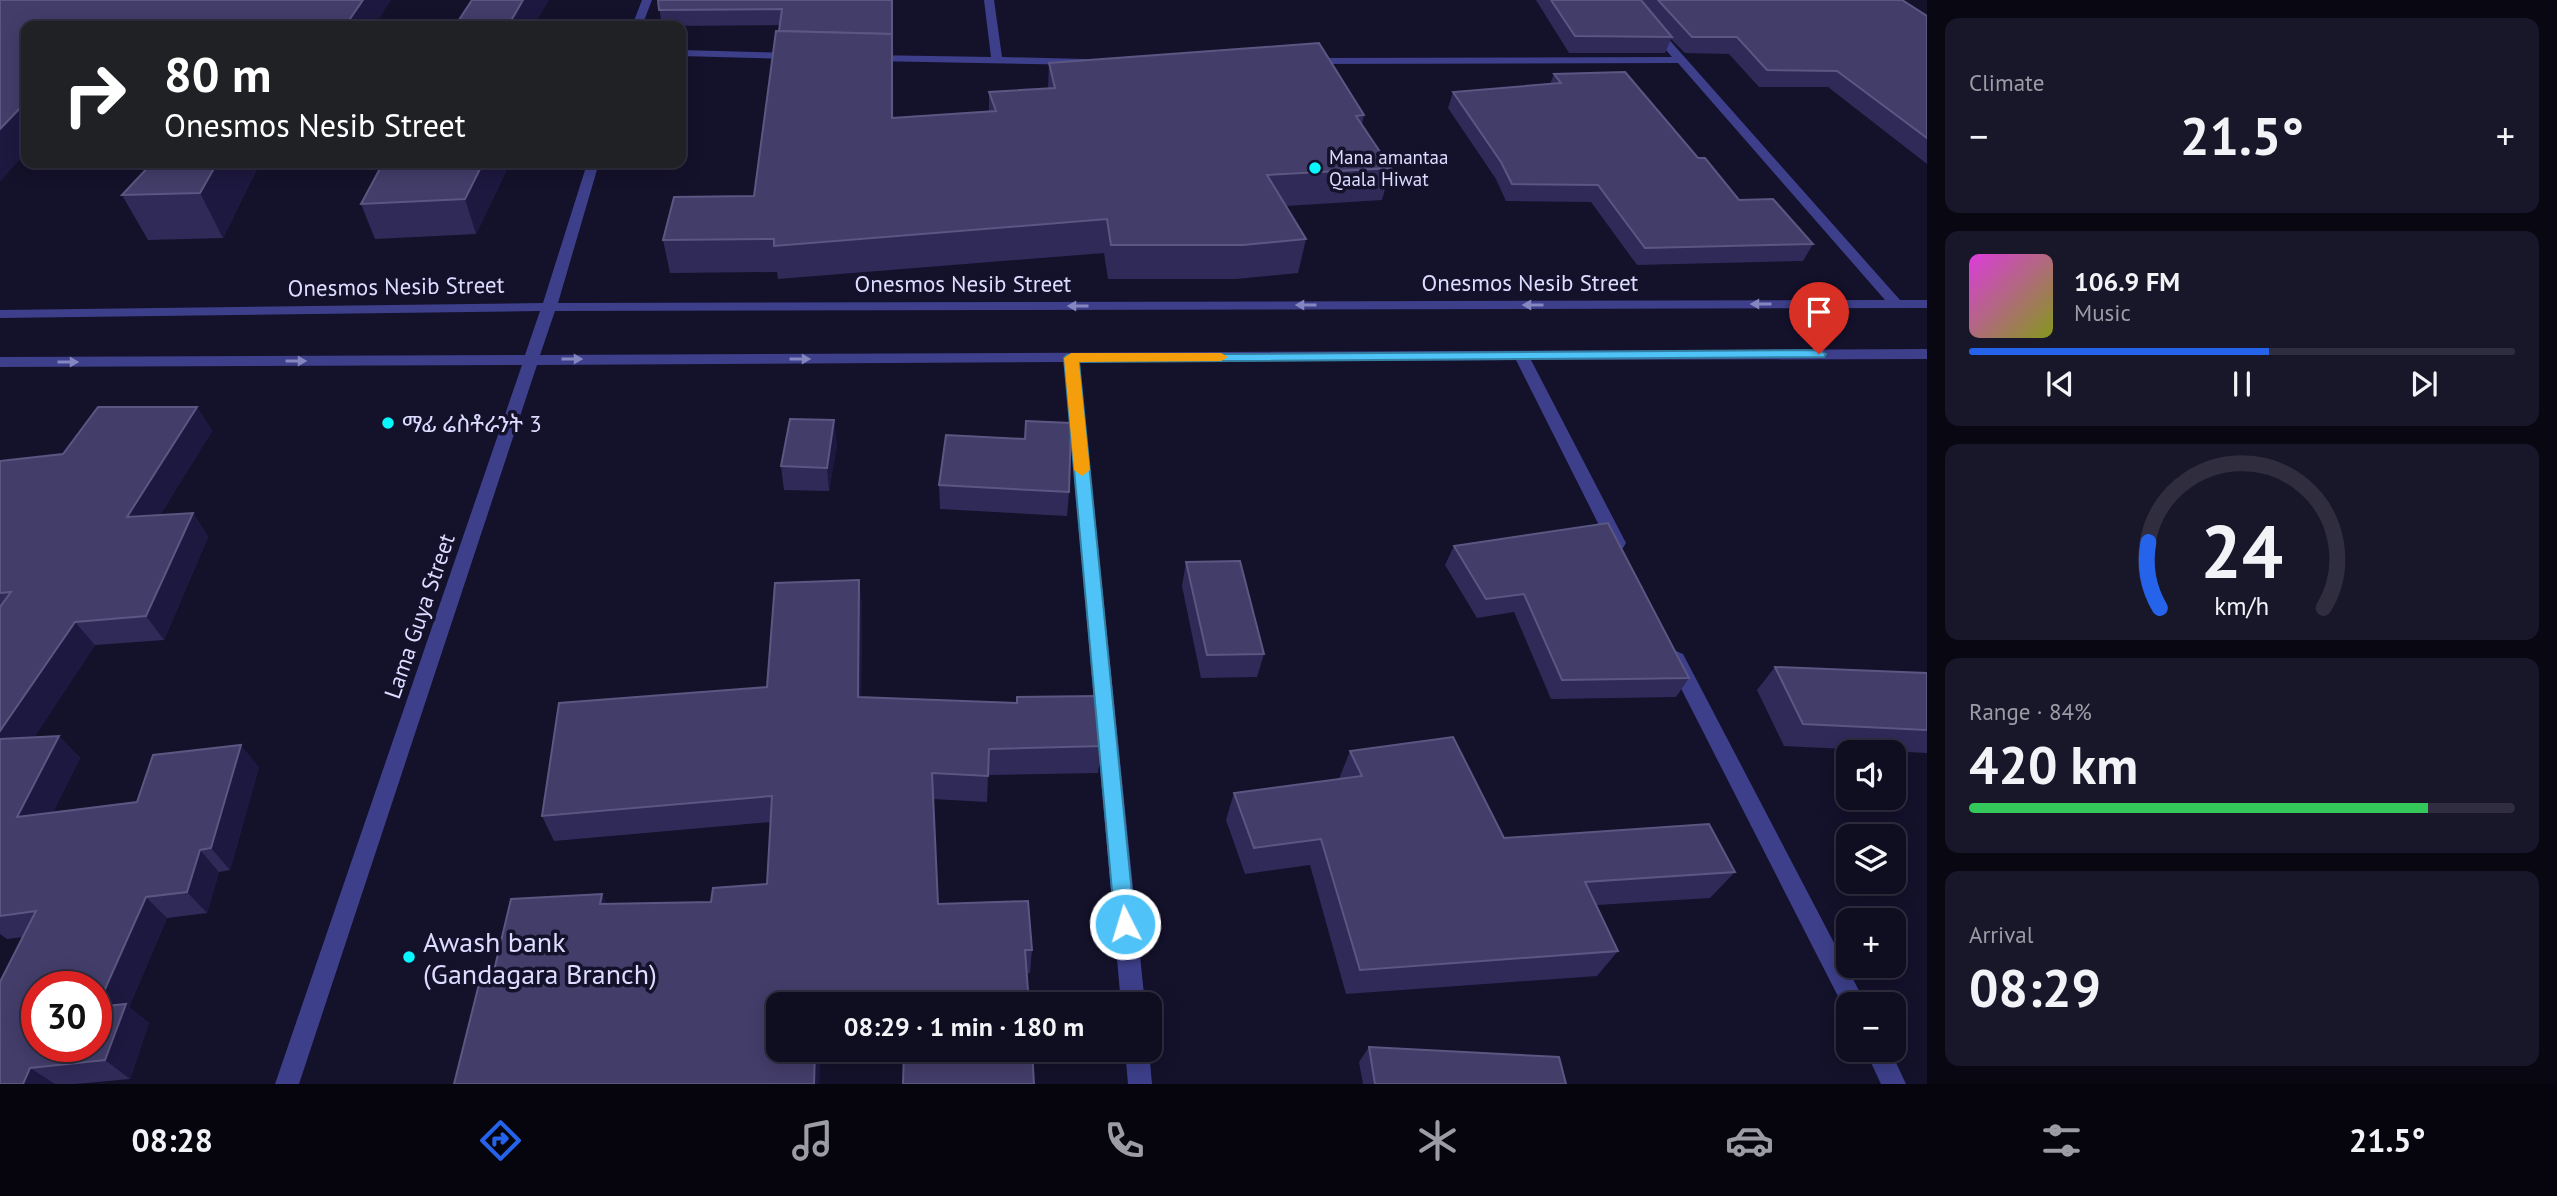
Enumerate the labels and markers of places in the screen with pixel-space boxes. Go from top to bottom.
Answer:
place label: Mana amantaa Qaala Hiwat [1329,145,1448,191]
marker: Mana amantaa Qaala Hiwat [1307,160,1323,176]
pin [1789,282,1849,354]
place label: ማፊ ሬስቶራንት 3 [402,409,542,438]
marker: ማፊ ሬስቶራንት 3 [380,415,396,431]
place label: Awash bank (Gandagara Branch) [423,923,657,992]
marker: Awash bank (Gandagara Branch) [401,949,417,965]

